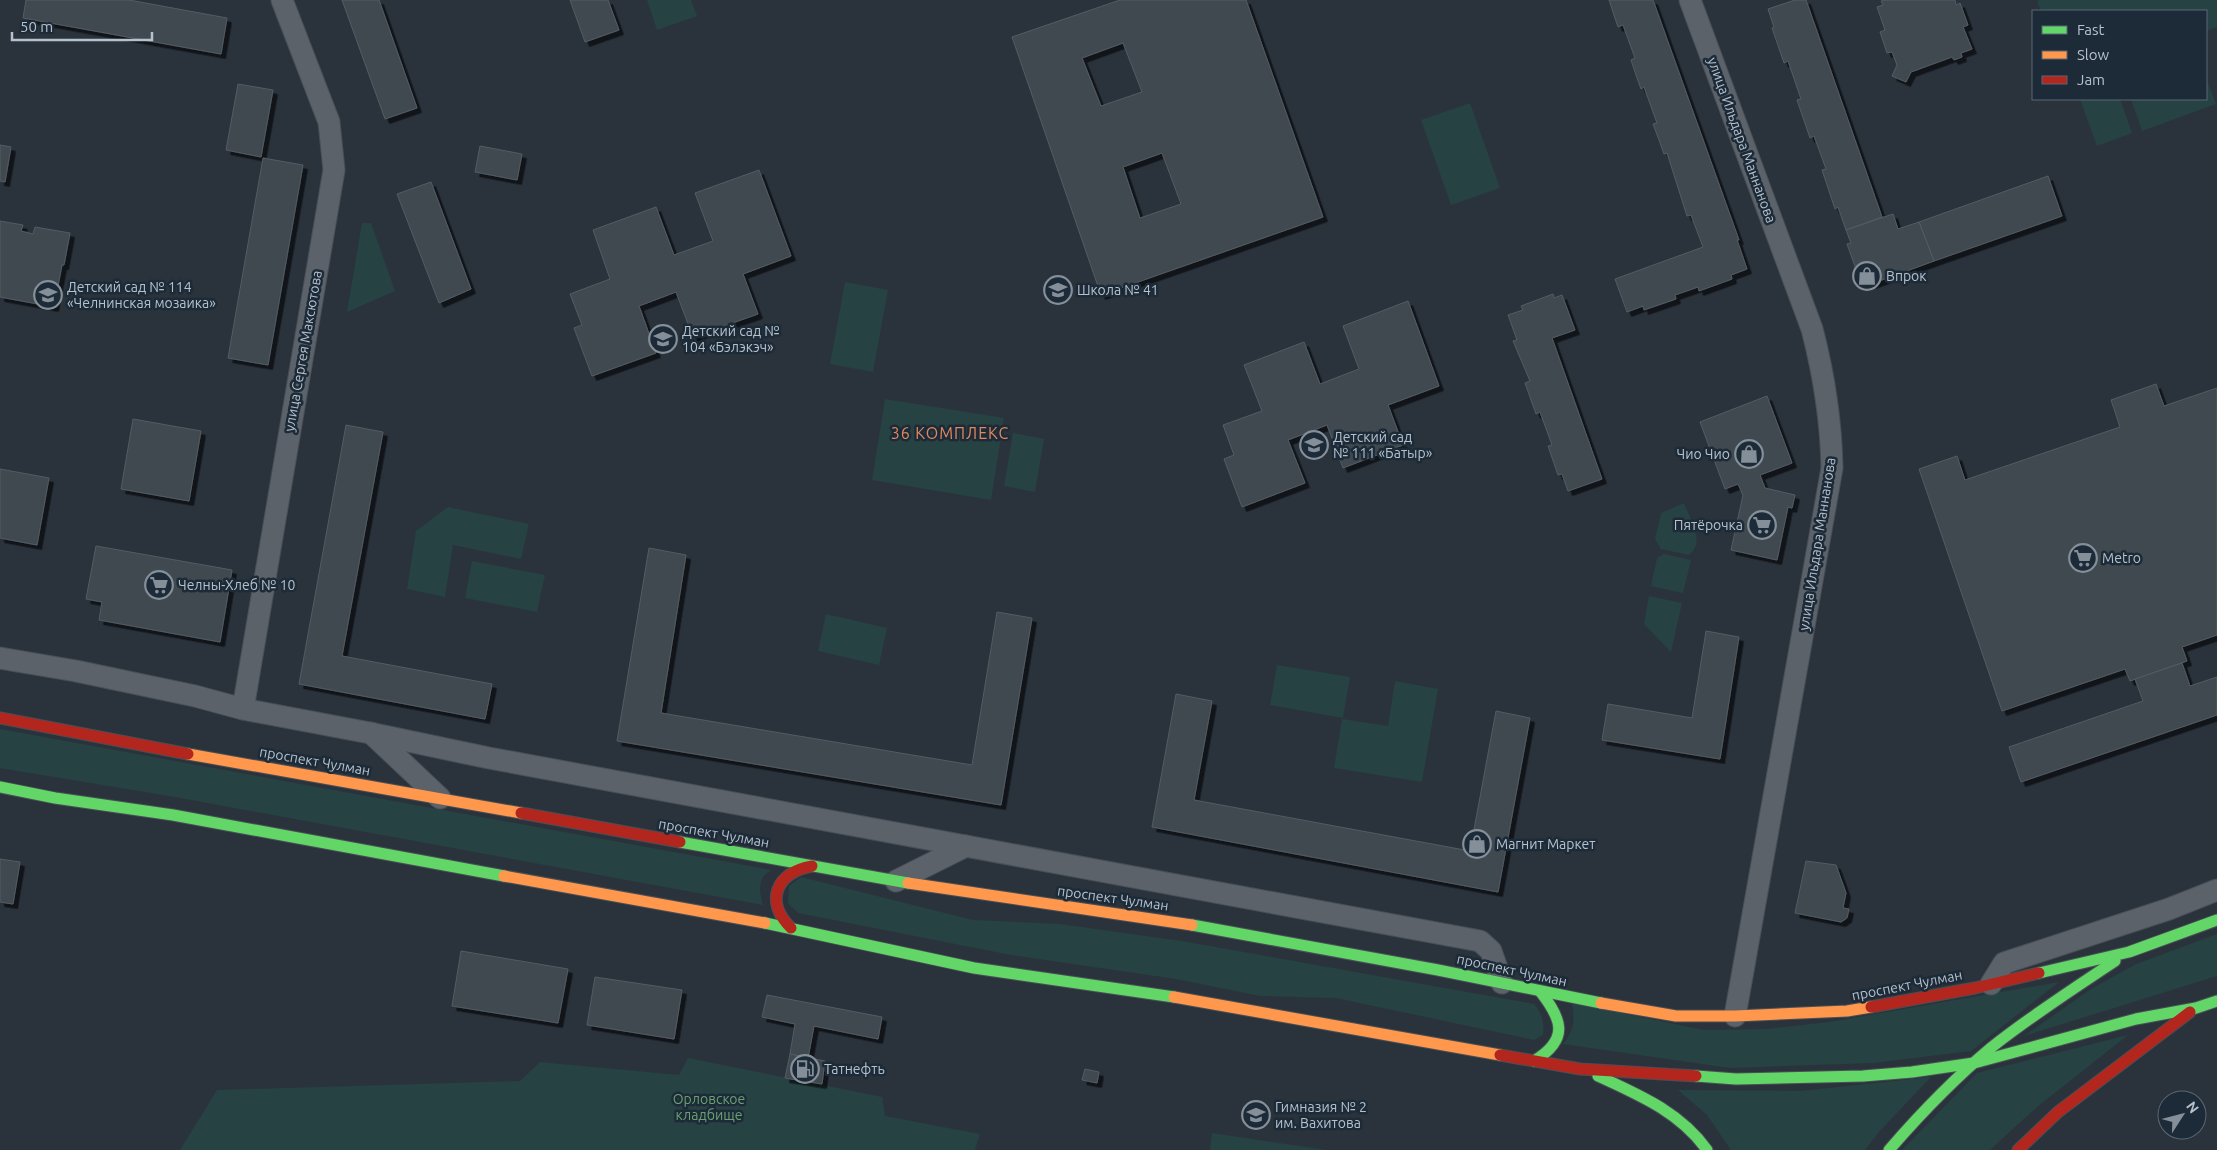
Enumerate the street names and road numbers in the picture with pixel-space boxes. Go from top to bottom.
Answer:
street label: улица Ильдара Маннанова [1705,55,1779,225]
street label: улица Сергея Максютова [281,269,325,433]
street label: улица Ильдара Маннанова [1795,456,1839,632]
street label: проспект Чулман [258,743,372,779]
street label: проспект Чулман [657,815,771,851]
street label: проспект Чулман [1056,882,1170,914]
street label: проспект Чулман [1455,951,1569,989]
street label: проспект Чулман [1850,966,1964,1004]

